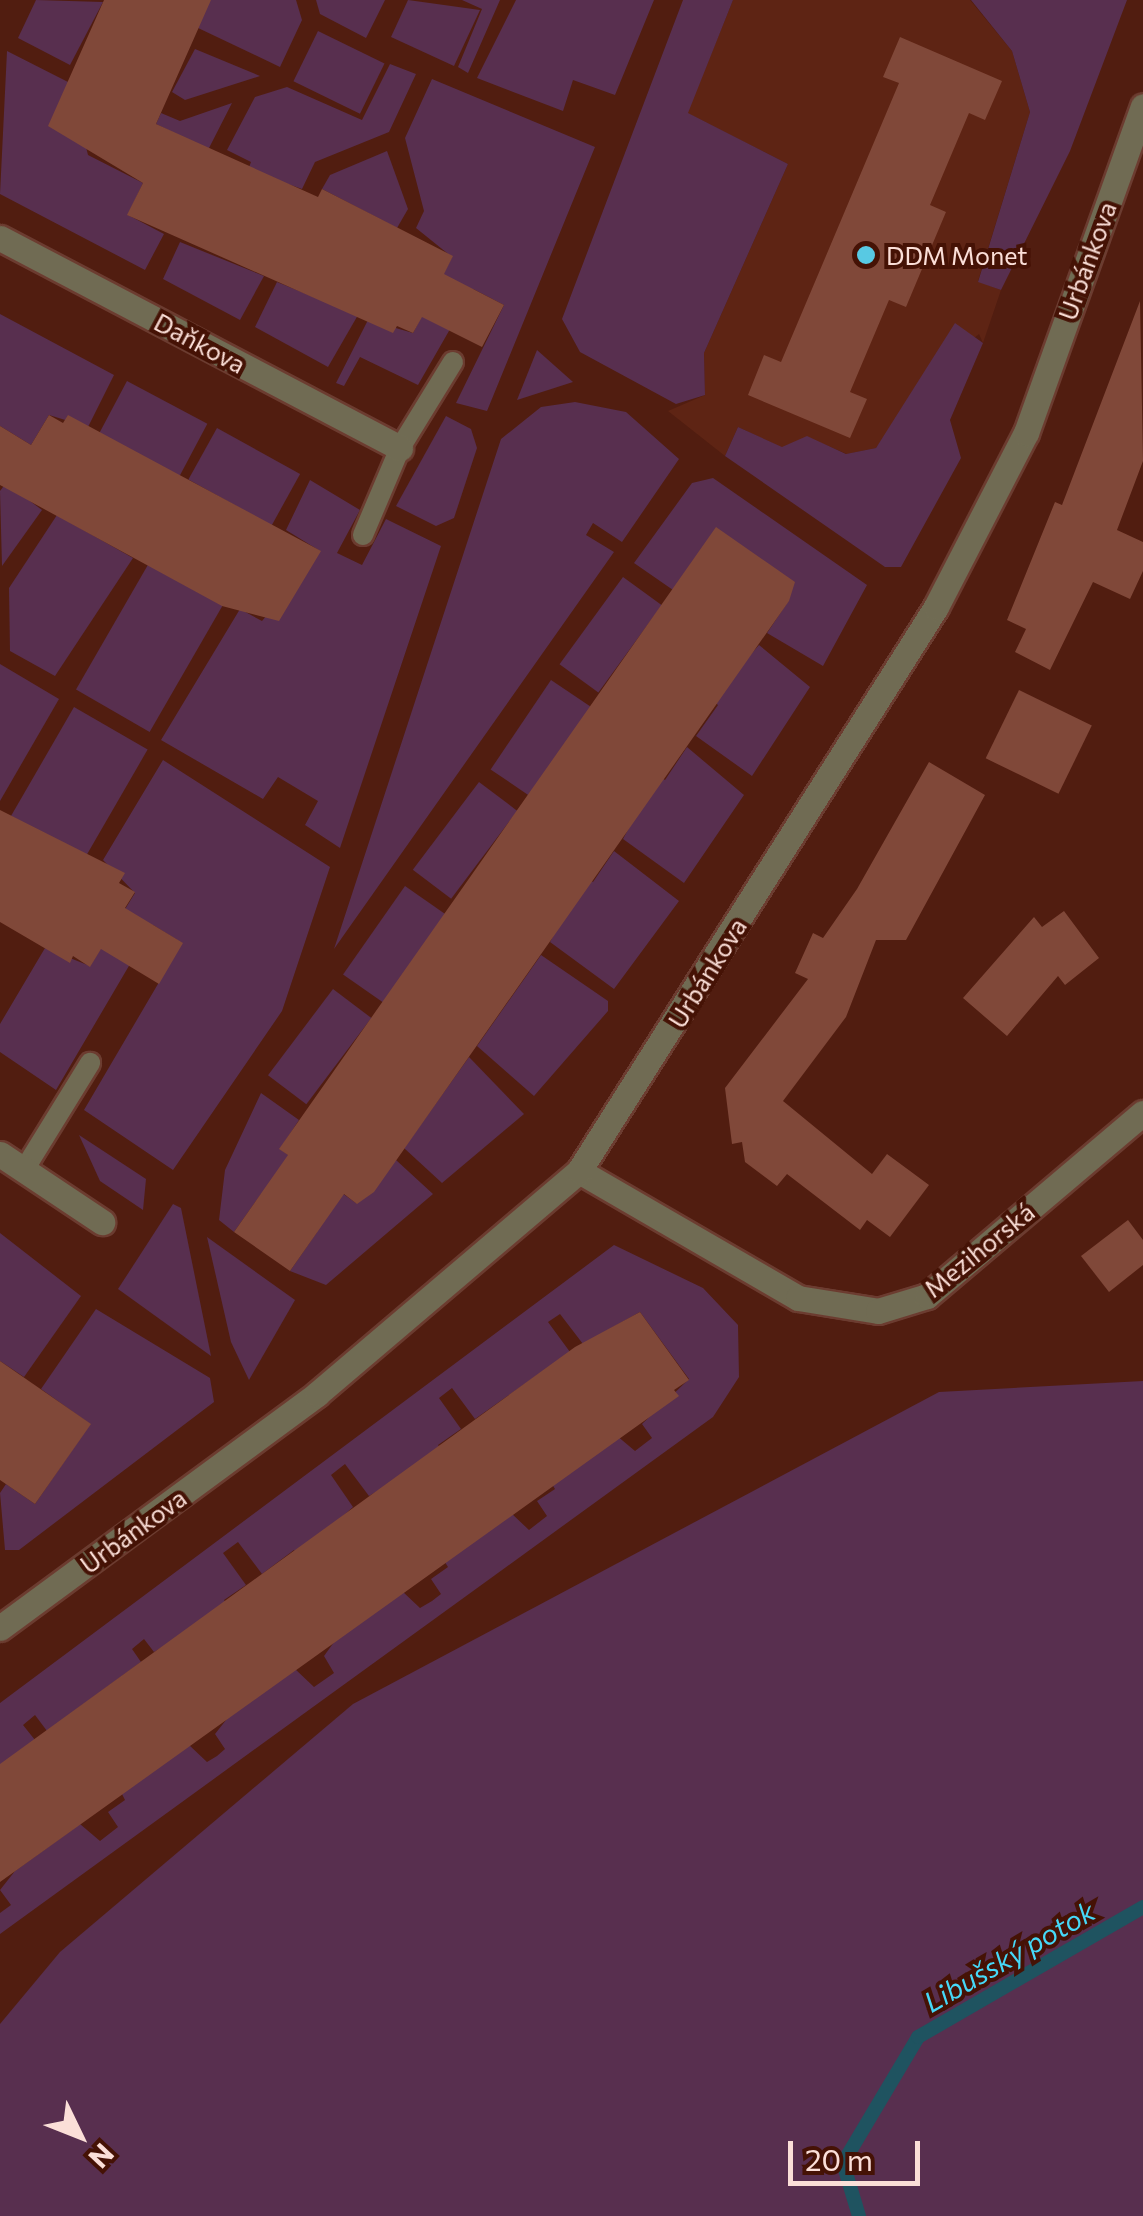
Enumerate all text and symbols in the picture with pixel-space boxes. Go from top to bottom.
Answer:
street label: Urbánkova [1052,198,1122,324]
place label: DDM Monet [886,240,1027,270]
marker: DDM Monet [855,244,877,266]
street label: Daňkova [149,307,251,379]
street label: Urbánkova [662,913,752,1033]
street label: Mezihorská [918,1197,1040,1303]
street label: Urbánkova [74,1483,192,1579]
water label: Libušský potok [918,1893,1100,2019]
north arrow [30,2086,130,2186]
scale bar [793,2121,926,2183]
text: N [82,2137,122,2176]
text: 20 m [805,2140,873,2177]

